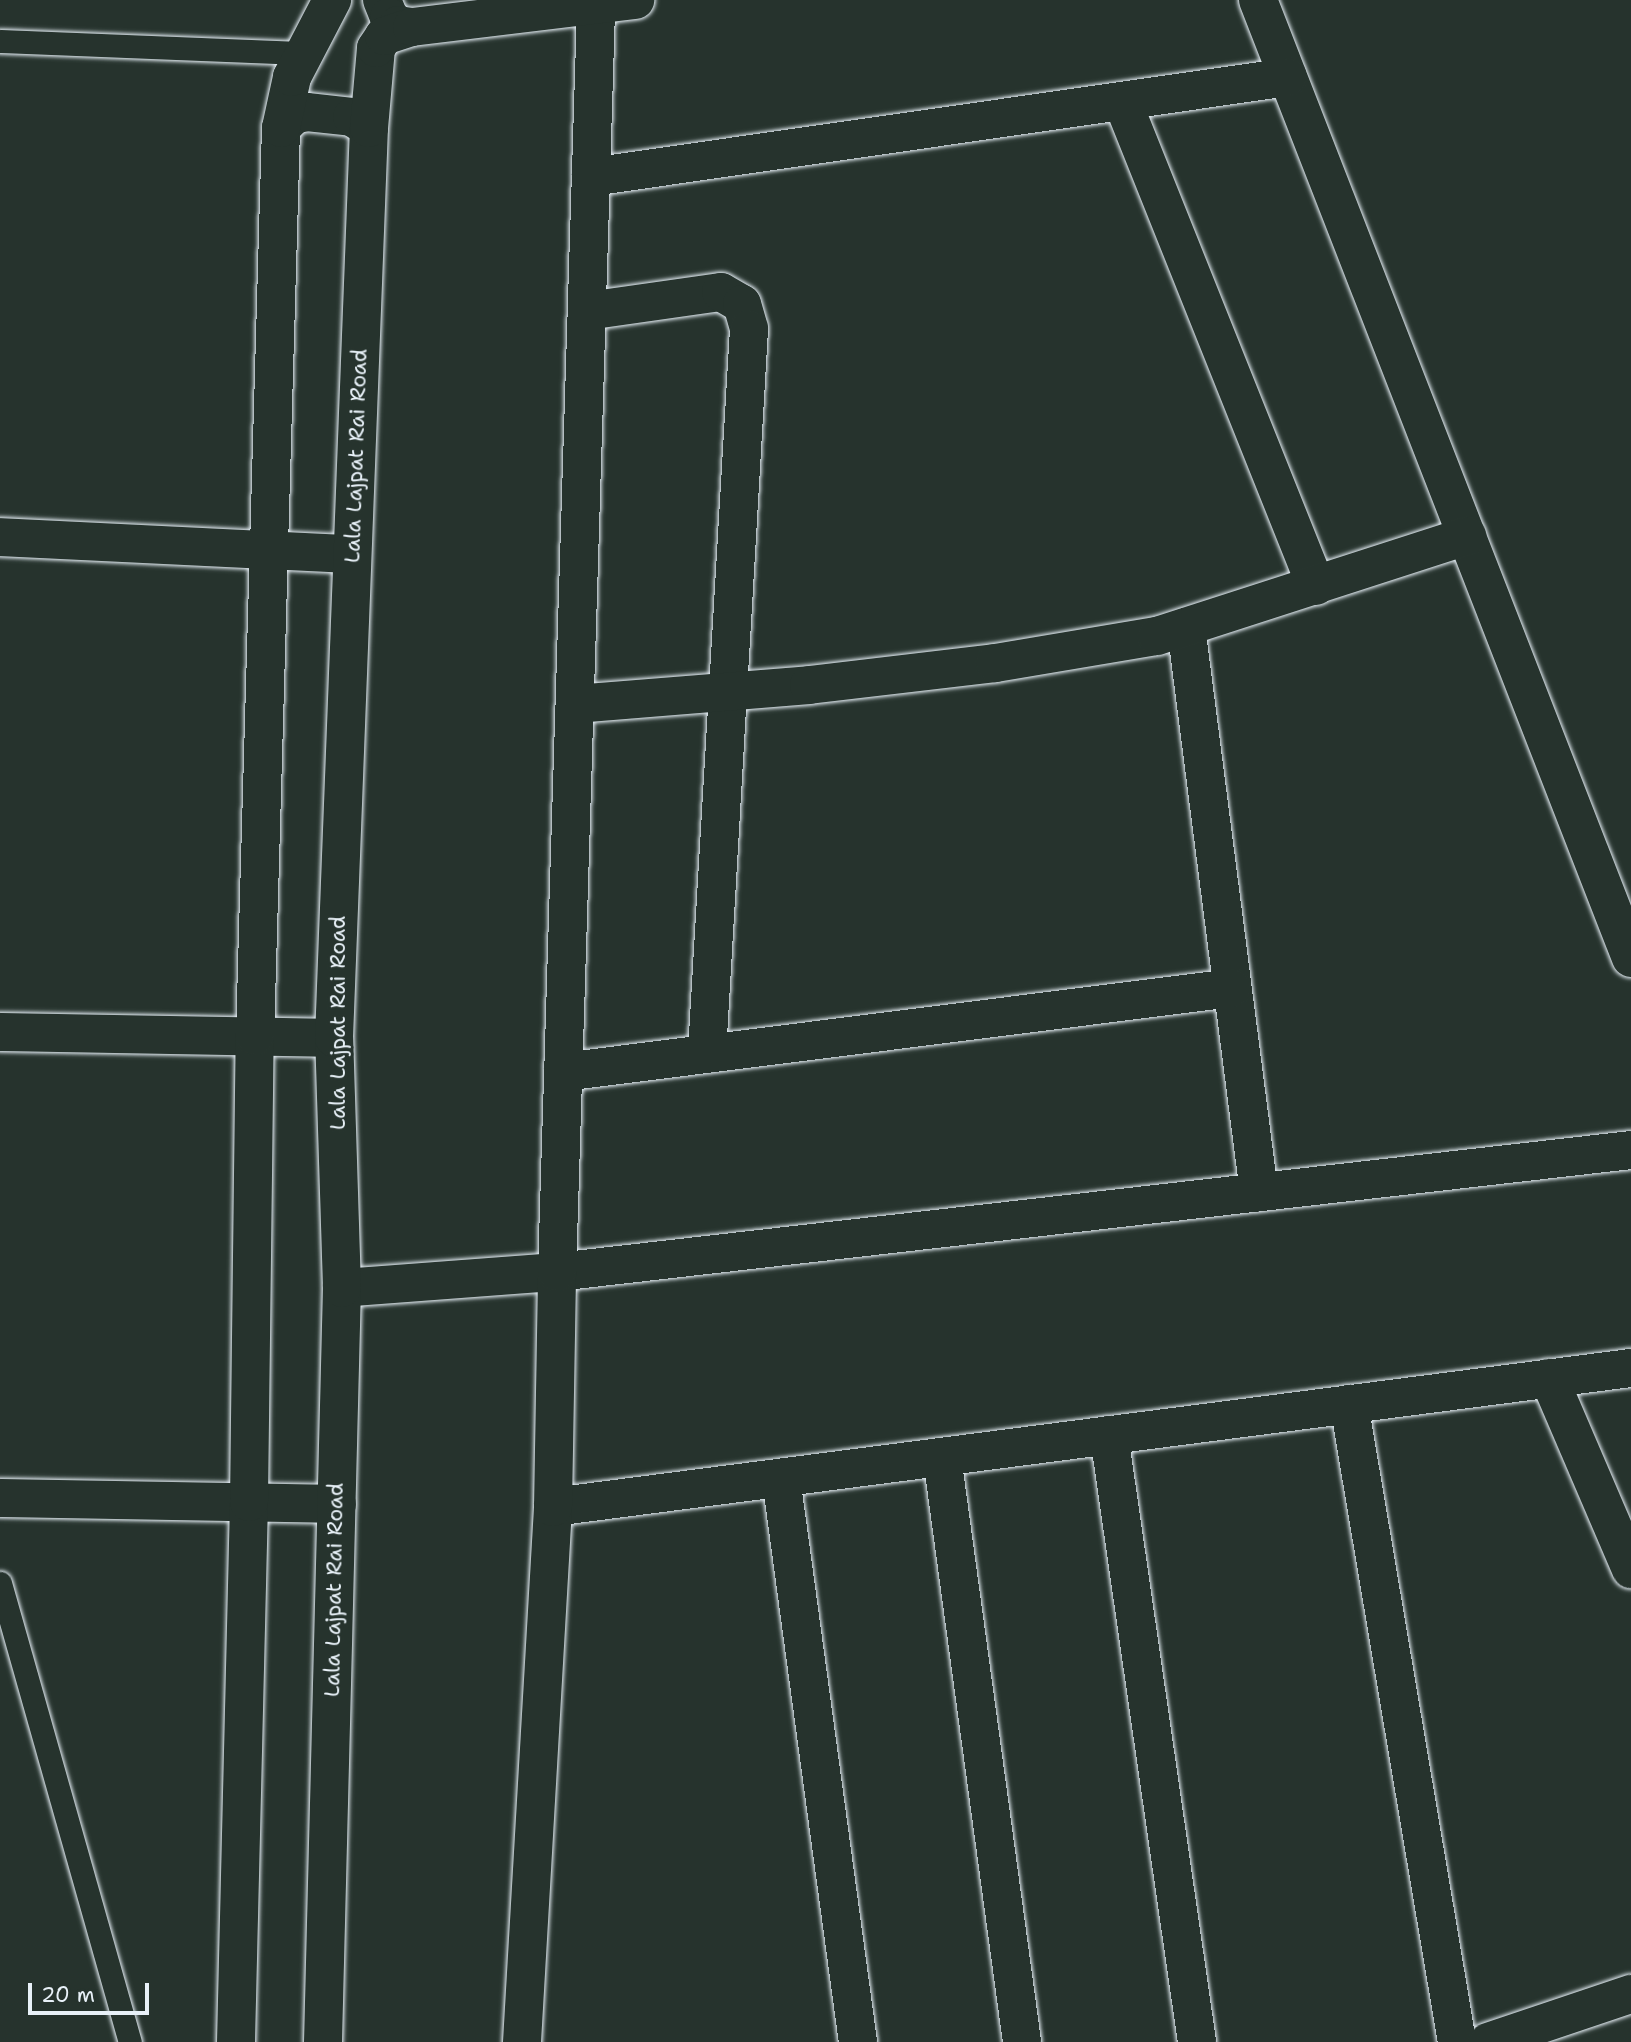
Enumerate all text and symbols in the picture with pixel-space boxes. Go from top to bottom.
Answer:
street label: Lala Lajpat Rai Road [340,349,372,563]
street label: Lala Lajpat Rai Road [325,916,351,1130]
street label: Lala Lajpat Rai Road [320,1483,348,1697]
scale bar [32,1968,152,2012]
text: 20 m [41,1981,95,2009]

